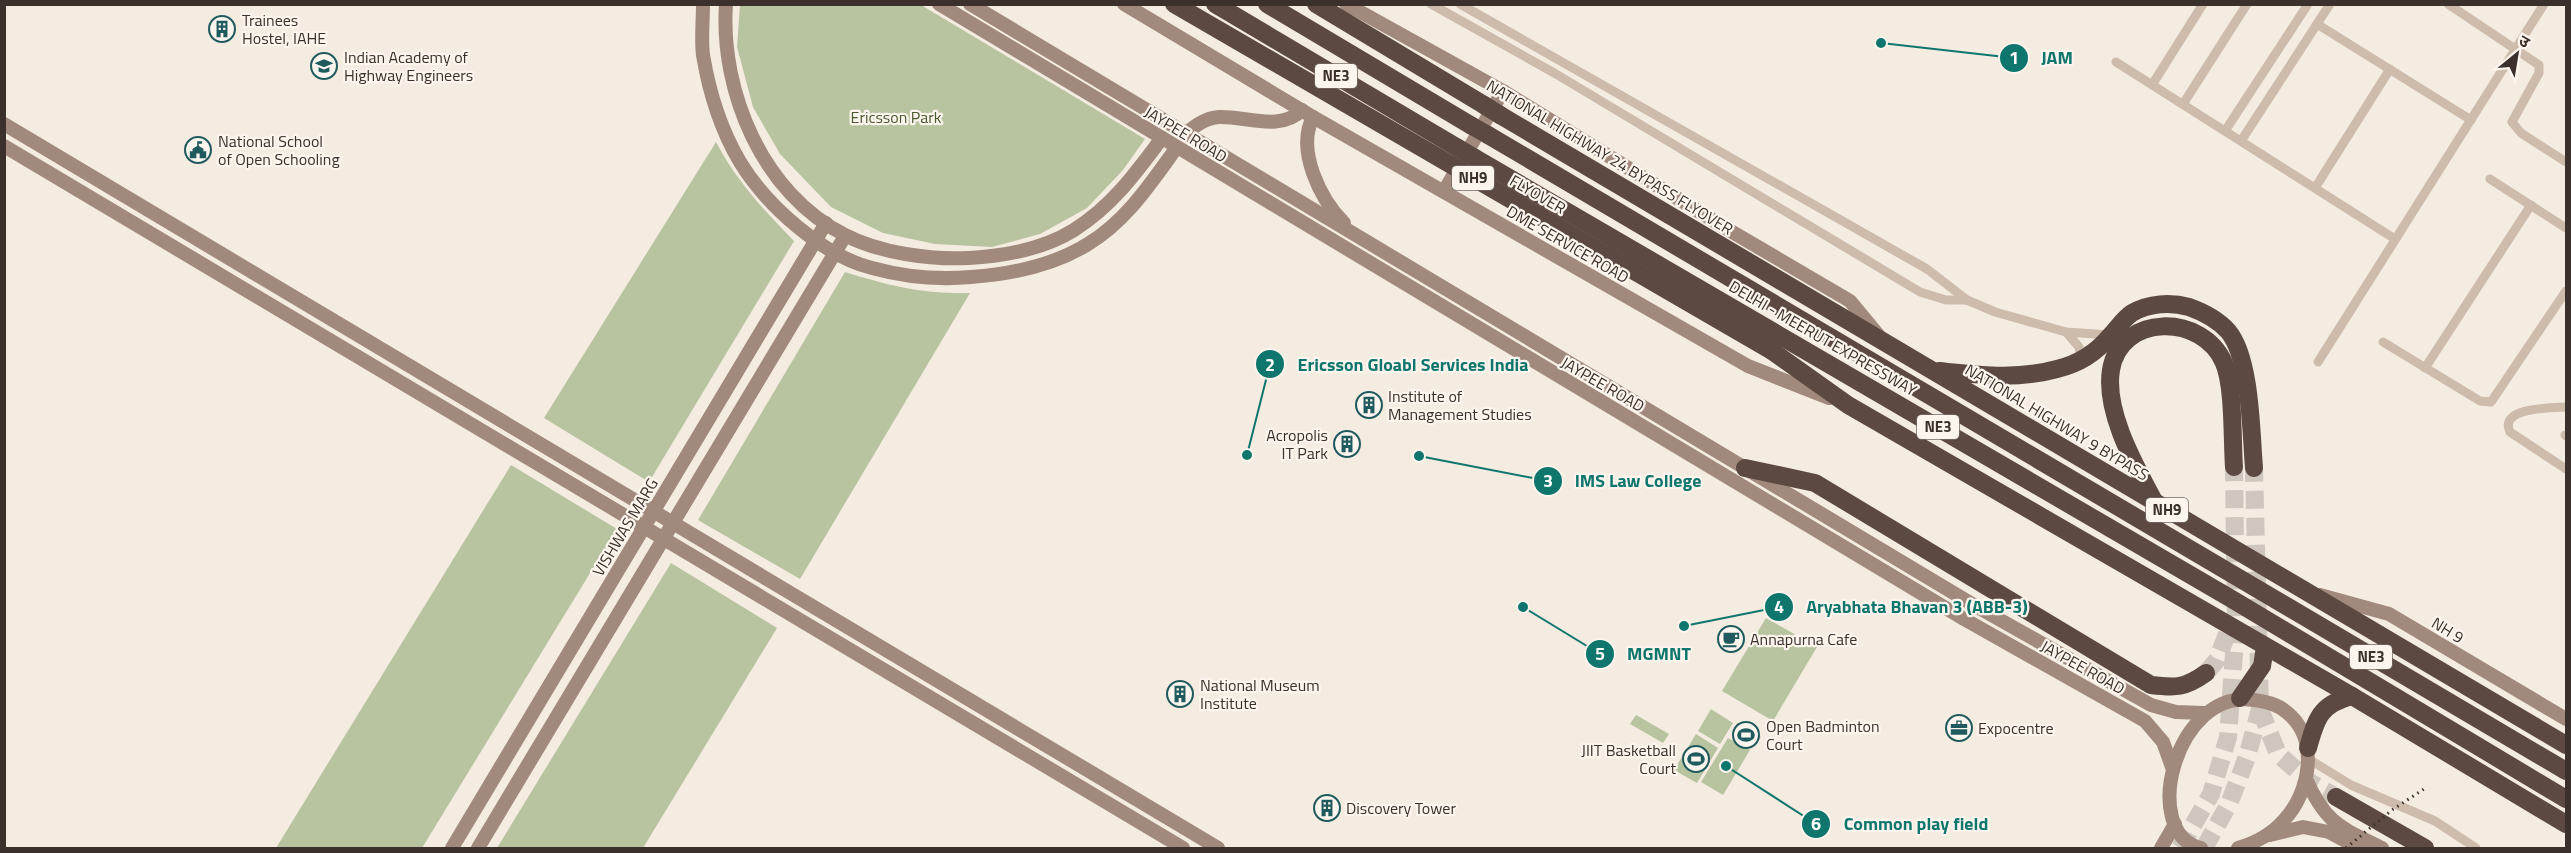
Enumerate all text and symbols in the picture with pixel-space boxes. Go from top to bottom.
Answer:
place label: Trainees Hostel, IAHE [242,8,326,50]
building icon: Trainees Hostel, IAHE [207,14,237,44]
north arrow [2487,24,2547,84]
text: उ [2514,28,2535,54]
callout: JAM [1999,40,2084,76]
text: 1 [2009,44,2019,71]
text: JAM [2041,44,2073,71]
place label: Indian Academy of Highway Engineers [344,45,473,87]
school or university icon: Indian Academy of Highway Engineers [309,51,339,81]
road number: NE3 [1315,64,1357,88]
street label: NATIONAL HIGHWAY 24 BYPASS FLYOVER [1483,76,1737,238]
street label: JAYPEE ROAD [1140,100,1232,168]
park label: Ericsson Park [851,105,942,129]
place label: National School of Open Schooling [218,129,340,171]
public building icon: National School of Open Schooling [183,135,213,165]
road number: NH9 [1452,166,1494,190]
street label: FLYOVER [1507,170,1569,218]
street label: DME SERVICE ROAD [1502,199,1634,289]
street label: DELHI - MEERUT EXPRESSWAY [1725,274,1922,402]
callout: Ericsson Gloabl Services India [1255,346,1540,382]
street label: JAYPEE ROAD [1557,350,1649,418]
text: 2 [1265,351,1275,378]
text: Ericsson Gloabl Services India [1298,351,1528,378]
street label: NATIONAL HIGHWAY 9 BYPASS [1961,358,2153,486]
place label: Institute of Management Studies [1388,384,1532,426]
building icon: Institute of Management Studies [1354,390,1384,420]
road number: NE3 [1917,415,1959,439]
place label: Acropolis IT Park [1266,423,1328,465]
building icon: Acropolis IT Park [1332,429,1362,459]
callout: IMS Law College [1533,463,1713,499]
text: 3 [1543,467,1553,494]
text: IMS Law College [1575,467,1701,494]
street label: VISHWAS MARG [586,473,664,581]
road number: NH9 [2146,498,2188,522]
callout: Aryabhata Bhavan 3 (ABB-3) [1764,589,2040,625]
text: 4 [1774,593,1784,620]
text: Aryabhata Bhavan 3 (ABB-3) [1806,593,2028,620]
street label: NH 9 [2427,611,2469,649]
cafe icon: Annapurna Cafe [1716,624,1746,654]
place label: Annapurna Cafe [1750,627,1857,651]
street label: JAYPEE ROAD [2037,634,2129,700]
callout: MGMNT [1585,636,1703,672]
text: 5 [1595,640,1605,667]
text: MGMNT [1627,640,1691,667]
road number: NE3 [2350,645,2392,669]
place label: National Museum Institute [1200,673,1320,715]
building icon: National Museum Institute [1165,679,1195,709]
office icon: Expocentre [1944,713,1974,743]
place label: Open Badminton Court [1766,714,1880,756]
place label: Expocentre [1978,716,2054,740]
sports icon: Open Badminton Court [1731,720,1761,750]
place label: JIIT Basketball Court [1581,738,1676,780]
sports icon: JIIT Basketball Court [1681,744,1711,774]
building icon: Discovery Tower [1312,793,1342,823]
place label: Discovery Tower [1346,796,1456,820]
callout: Common play field [1801,806,2000,842]
text: 6 [1811,810,1821,837]
text: Common play field [1844,810,1988,837]

